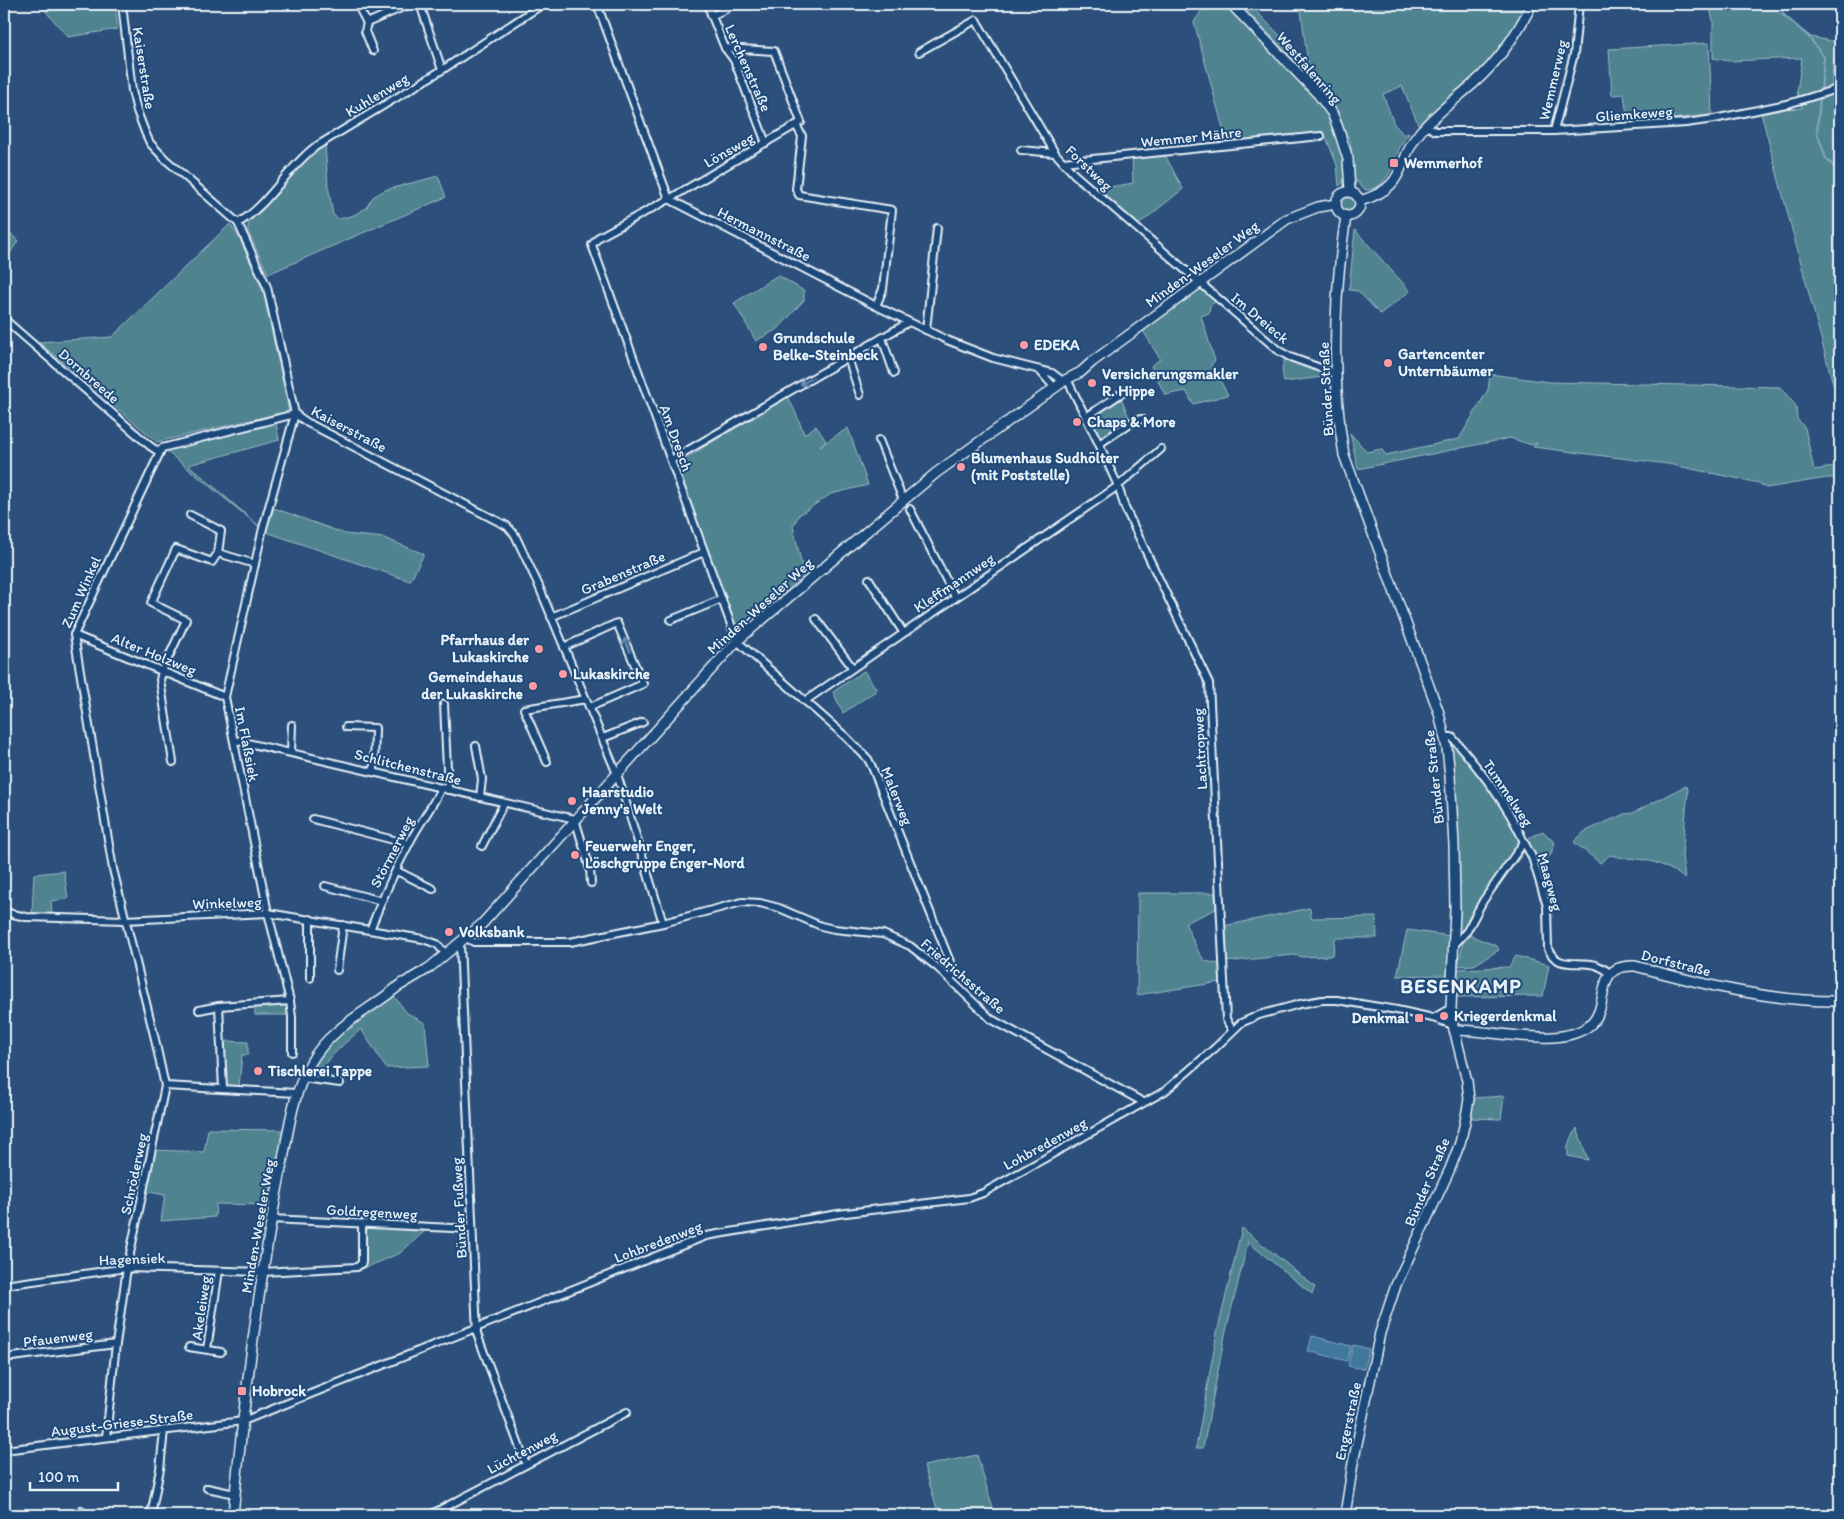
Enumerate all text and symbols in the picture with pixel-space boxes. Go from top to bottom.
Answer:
street label: Lerchenstraße [721,22,775,114]
street label: Kaiserstraße [129,26,159,110]
street label: Westfalenring [1273,28,1346,108]
street label: Wemmerweg [1535,38,1571,122]
street label: Kuhlenweg [342,69,412,121]
street label: Gliemkeweg [1595,102,1674,126]
street label: Wemmer Mähre [1140,123,1242,151]
street label: Lönsweg [700,128,758,172]
street label: Forstweg [1062,141,1116,195]
place label: Wemmerhof [1404,154,1483,172]
marker: Wemmerhof [1388,157,1400,169]
street label: Hermannstraße [714,203,814,265]
street label: Minden-Weseler Weg [1142,217,1263,311]
street label: Im Dreieck [1227,289,1293,348]
place label: Grundschule Belke-Steinbeck [773,329,878,364]
place label: EDEKA [1034,336,1080,354]
marker: EDEKA [1018,339,1030,351]
marker: Grundschule Belke-Steinbeck [757,341,769,353]
street label: Bünder Straße [1315,341,1337,437]
street label: Dornbreede [55,345,123,407]
place label: Gartencenter Unternbäumer [1398,345,1494,380]
marker: Gartencenter Unternbäumer [1382,357,1394,369]
place label: Versicherungsmakler R. Hippe [1102,365,1239,401]
one-way arrow [800,377,814,387]
marker: Versicherungsmakler R. Hippe [1086,377,1098,389]
street label: Kaiserstraße [308,402,390,456]
street label: Am Dresch [656,402,697,474]
place label: Chaps & More [1087,413,1176,432]
marker: Chaps & More [1071,416,1083,428]
place label: Blumenhaus Sudhölter (mit Poststelle) [971,449,1120,485]
marker: Blumenhaus Sudhölter (mit Poststelle) [955,461,967,473]
street label: Grabenstraße [578,547,668,599]
street label: Kleffmannweg [910,549,998,617]
street label: Zum Winkel [57,553,105,631]
street label: Minden-Weseler Weg [703,554,817,658]
street label: Alter Holzweg [109,629,199,679]
place label: Pfarrhaus der Lukaskirche [441,631,530,666]
one-way arrow [621,638,631,653]
marker: Pfarrhaus der Lukaskirche [533,643,545,655]
place label: Lukaskirche [573,665,650,683]
place label: Gemeindehaus der Lukaskirche [421,668,523,703]
marker: Lukaskirche [557,668,569,680]
marker: Gemeindehaus der Lukaskirche [527,680,539,692]
street label: Im Flaßsiek [231,705,263,783]
street label: Lachtropweg [1189,707,1211,790]
street label: Bünder Straße [1420,729,1448,825]
street label: Schlitchenstraße [353,745,463,789]
street label: Tummelweg [1479,756,1537,830]
street label: Malerweg [877,764,917,828]
place label: Haarstudio Jenny's Welt [581,783,663,819]
marker: Haarstudio Jenny's Welt [566,795,578,807]
street label: Störmerweg [366,813,418,891]
place label: Feuerwehr Enger, Löschgruppe Enger-Nord [585,837,745,873]
marker: Feuerwehr Enger, Löschgruppe Enger-Nord [569,849,581,861]
street label: Maagweg [1534,851,1567,914]
street label: Winkelweg [192,893,262,913]
place label: Volksbank [459,923,525,941]
marker: Volksbank [443,926,455,938]
street label: Friedrichsstraße [917,934,1009,1018]
street label: Dorfstraße [1639,946,1713,980]
district label: BESENKAMP [1400,974,1522,998]
place label: Kriegerdenkmal [1454,1007,1557,1026]
place label: Denkmal [1352,1009,1410,1027]
marker: Kriegerdenkmal [1438,1010,1450,1022]
marker: Denkmal [1413,1012,1425,1024]
place label: Tischlerei Tappe [267,1062,372,1081]
marker: Tischlerei Tappe [252,1065,264,1077]
street label: Lohbredenweg [1000,1113,1090,1174]
street label: Schröderweg [117,1131,151,1216]
street label: Bünder Straße [1400,1135,1454,1229]
street label: Minden-Weseler Weg [237,1157,279,1295]
street label: Bünder Fußweg [447,1157,471,1259]
street label: Goldregenweg [326,1201,418,1223]
street label: Lohbredenweg [611,1217,705,1267]
street label: Hagensiek [98,1249,166,1269]
street label: Akeleiweg [188,1274,214,1341]
street label: Pfauenweg [22,1325,94,1351]
street label: Engerstraße [1331,1380,1365,1462]
place label: Hobrock [252,1382,306,1400]
marker: Hobrock [236,1385,248,1397]
street label: August-Griese-Straße [50,1405,194,1441]
street label: Lüchtenweg [484,1426,560,1478]
scale bar [30,1459,118,1491]
text: 100 m [38,1468,80,1486]

